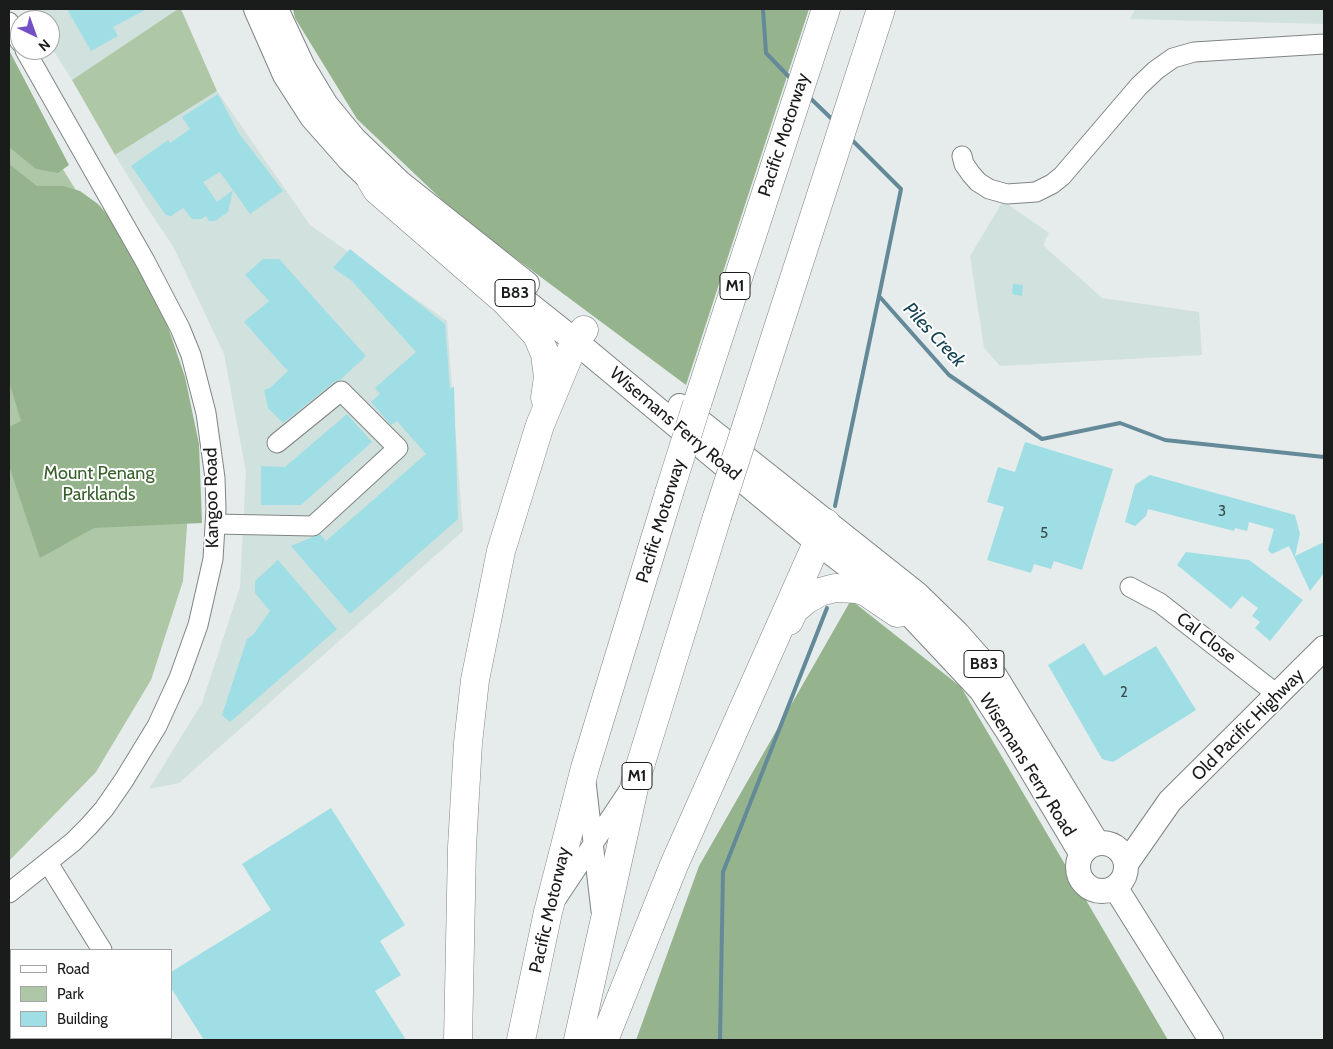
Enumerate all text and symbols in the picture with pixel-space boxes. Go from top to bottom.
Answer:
north arrow [10,10,60,60]
text: N [35,35,54,55]
street label: Pacific Motorway [754,70,814,200]
road number: M1 [720,272,750,300]
road number: B83 [495,280,535,306]
water label: Piles Creek [898,298,970,372]
street label: Wisemans Ferry Road [605,363,745,485]
street label: Kangoo Road [200,447,224,549]
street label: Pacific Motorway [632,456,690,586]
park label: Mount Penang Parklands [44,463,154,506]
house number: 3 [1218,503,1226,521]
house number: 5 [1040,525,1048,543]
street label: Cal Close [1172,608,1240,668]
road number: B83 [964,651,1004,678]
street label: Old Pacific Highway [1187,664,1309,786]
house number: 2 [1120,684,1128,702]
street label: Wisemans Ferry Road [974,689,1080,841]
road number: M1 [622,762,652,789]
street label: Pacific Motorway [525,845,575,975]
legend [10,949,172,1039]
text: Road [57,960,90,978]
text: Park [57,985,84,1003]
text: Building [57,1010,108,1028]

